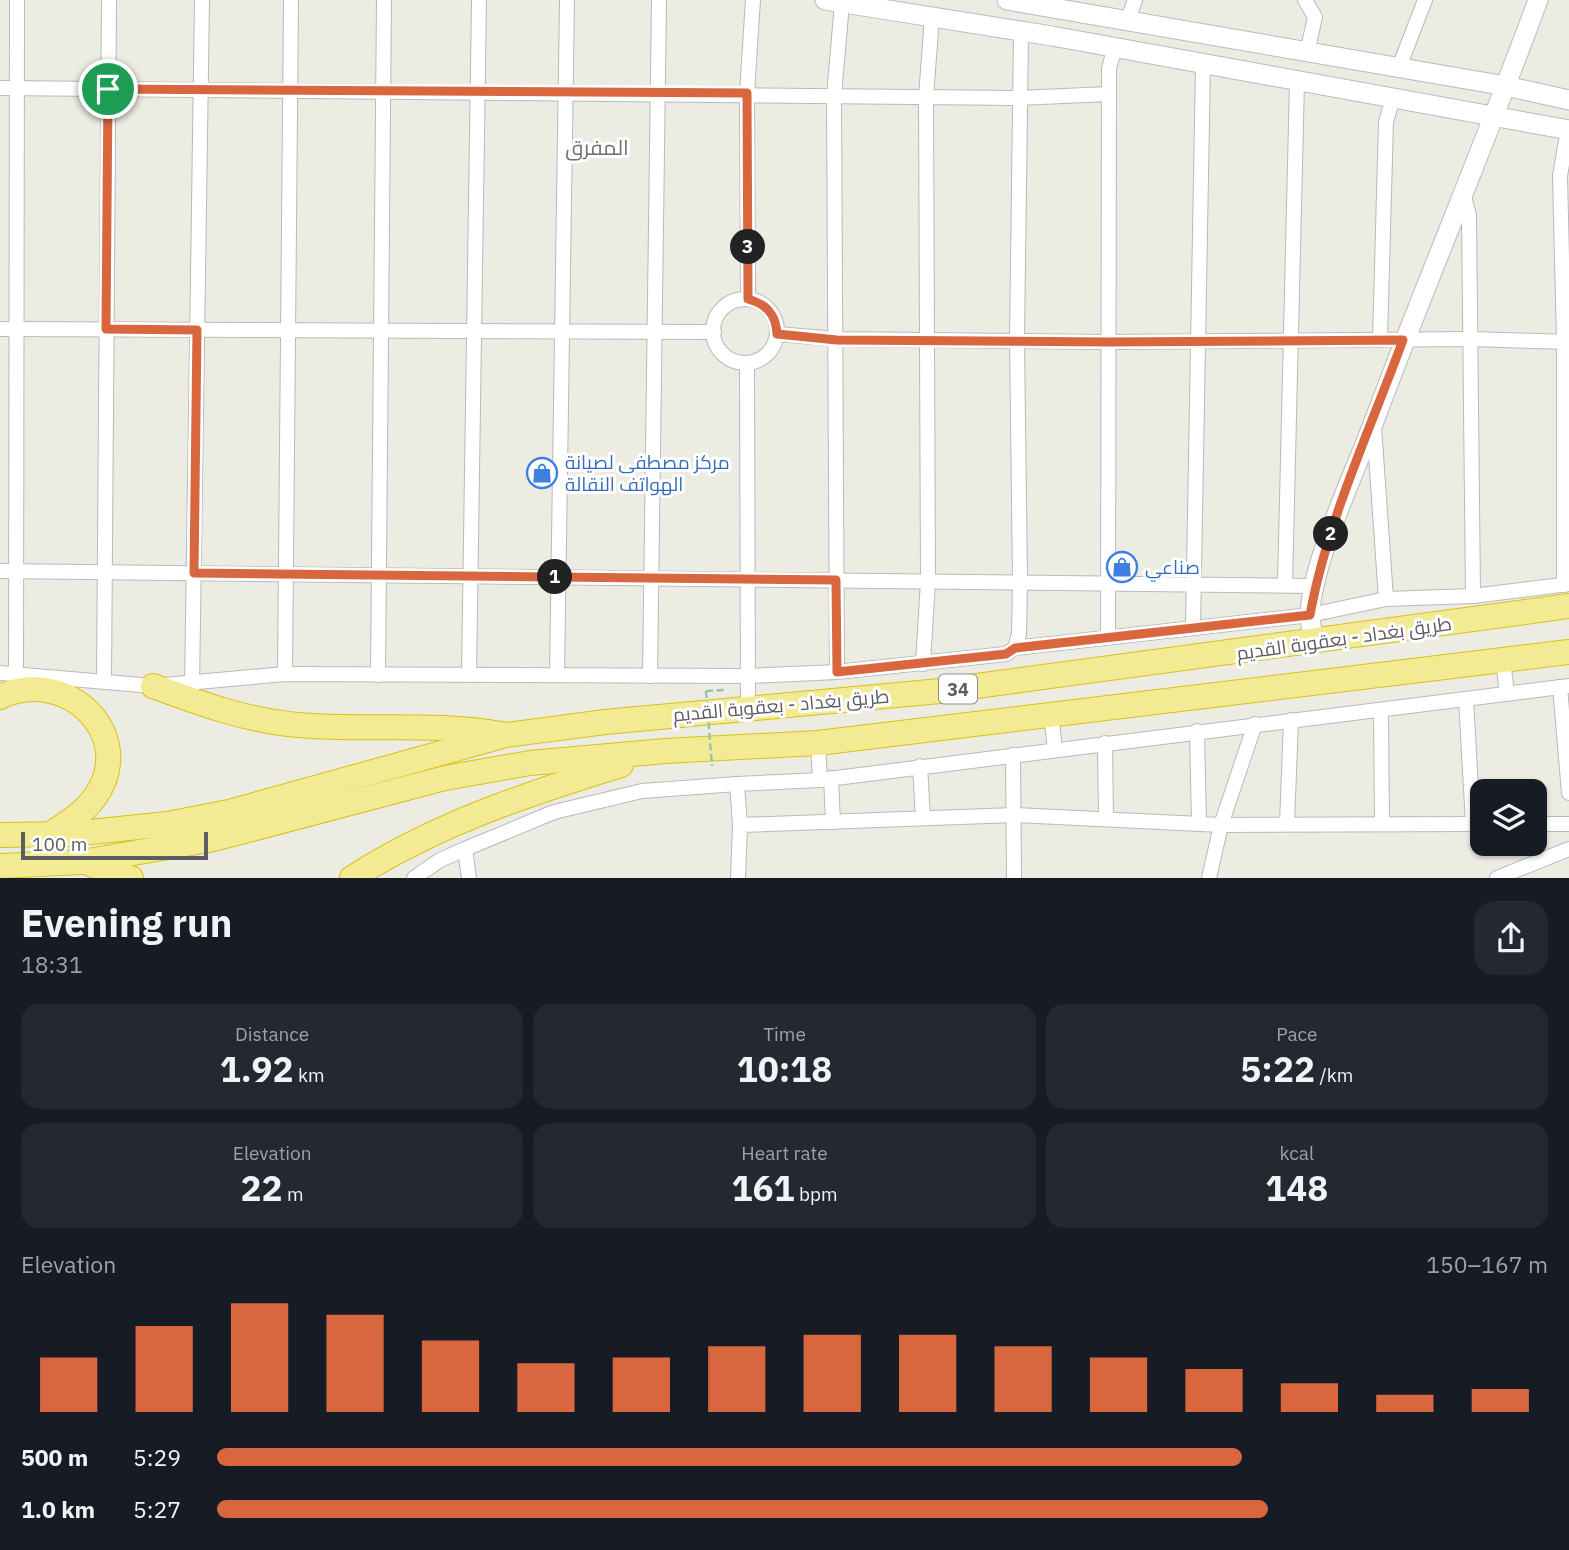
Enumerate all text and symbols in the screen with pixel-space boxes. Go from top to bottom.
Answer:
pin [78,59,138,119]
icon: arrive [89,70,127,108]
district label: المفرق [565,133,629,161]
pin: 3 [730,230,766,264]
text: 3 [742,234,753,258]
place label: مركز مصطفى لصيانة الهواتف النقالة [565,450,730,496]
shop icon: مركز مصطفى لصيانة الهواتف النقالة [525,456,559,490]
pin: 2 [1314,516,1348,552]
text: 2 [1325,521,1336,545]
shop icon: صناعي [1105,550,1139,584]
place label: صناعي [1145,555,1200,582]
pin: 1 [538,560,572,594]
text: 1 [549,564,560,588]
street label: طريق بغداد - بعقوبة القديم [1235,611,1453,667]
road number: 34 [939,674,977,704]
street label: طريق بغداد - بعقوبة القديم [672,684,890,728]
map controls [1470,779,1547,856]
button: layers [1470,779,1547,856]
scale bar [21,829,208,861]
text: 100 m [32,832,87,856]
text: Evening run [21,898,232,947]
button: share [1474,901,1548,975]
text: 18:31 [21,949,83,979]
text: Distance [235,1022,309,1046]
text: Time [763,1022,806,1046]
text: Pace [1276,1022,1318,1046]
text: 1.92 [220,1046,294,1092]
text: 10:18 [737,1046,832,1092]
text: 5:22 [1240,1046,1315,1092]
text: km [294,1063,325,1087]
text: /km [1315,1063,1353,1087]
text: Elevation [233,1141,312,1165]
text: Heart rate [741,1141,828,1165]
text: kcal [1280,1141,1314,1165]
text: 22 [241,1165,283,1211]
text: 161 [731,1165,794,1211]
text: 148 [1265,1165,1328,1211]
text: m [283,1182,304,1206]
text: bpm [794,1182,838,1206]
text: Elevation [21,1249,116,1279]
text: 150–167 m [1426,1249,1548,1279]
text: 500 m [21,1442,88,1472]
text: 5:29 [133,1442,181,1472]
text: 1.0 km [21,1494,95,1524]
text: 5:27 [133,1494,181,1524]

